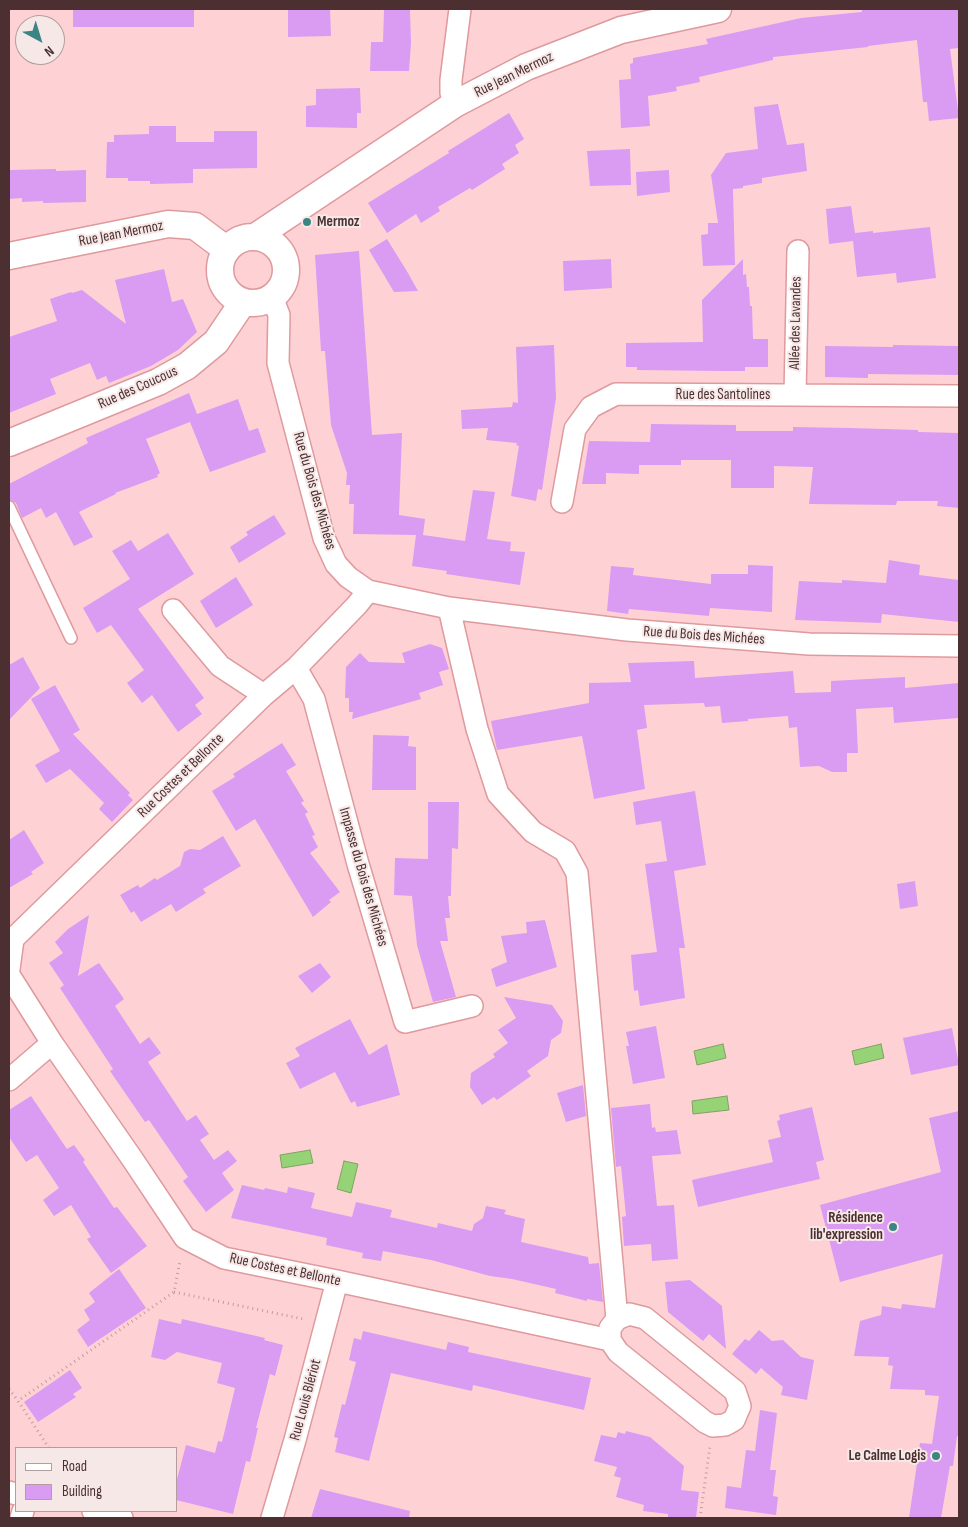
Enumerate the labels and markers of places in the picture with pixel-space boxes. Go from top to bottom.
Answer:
place label: Mermoz [317,213,360,231]
marker: Mermoz [301,216,313,228]
place label: Résidence lib'expression [810,1209,883,1244]
marker: Résidence lib'expression [887,1221,899,1233]
place label: Le Calme Logis [849,1447,926,1465]
marker: Le Calme Logis [930,1450,942,1462]

